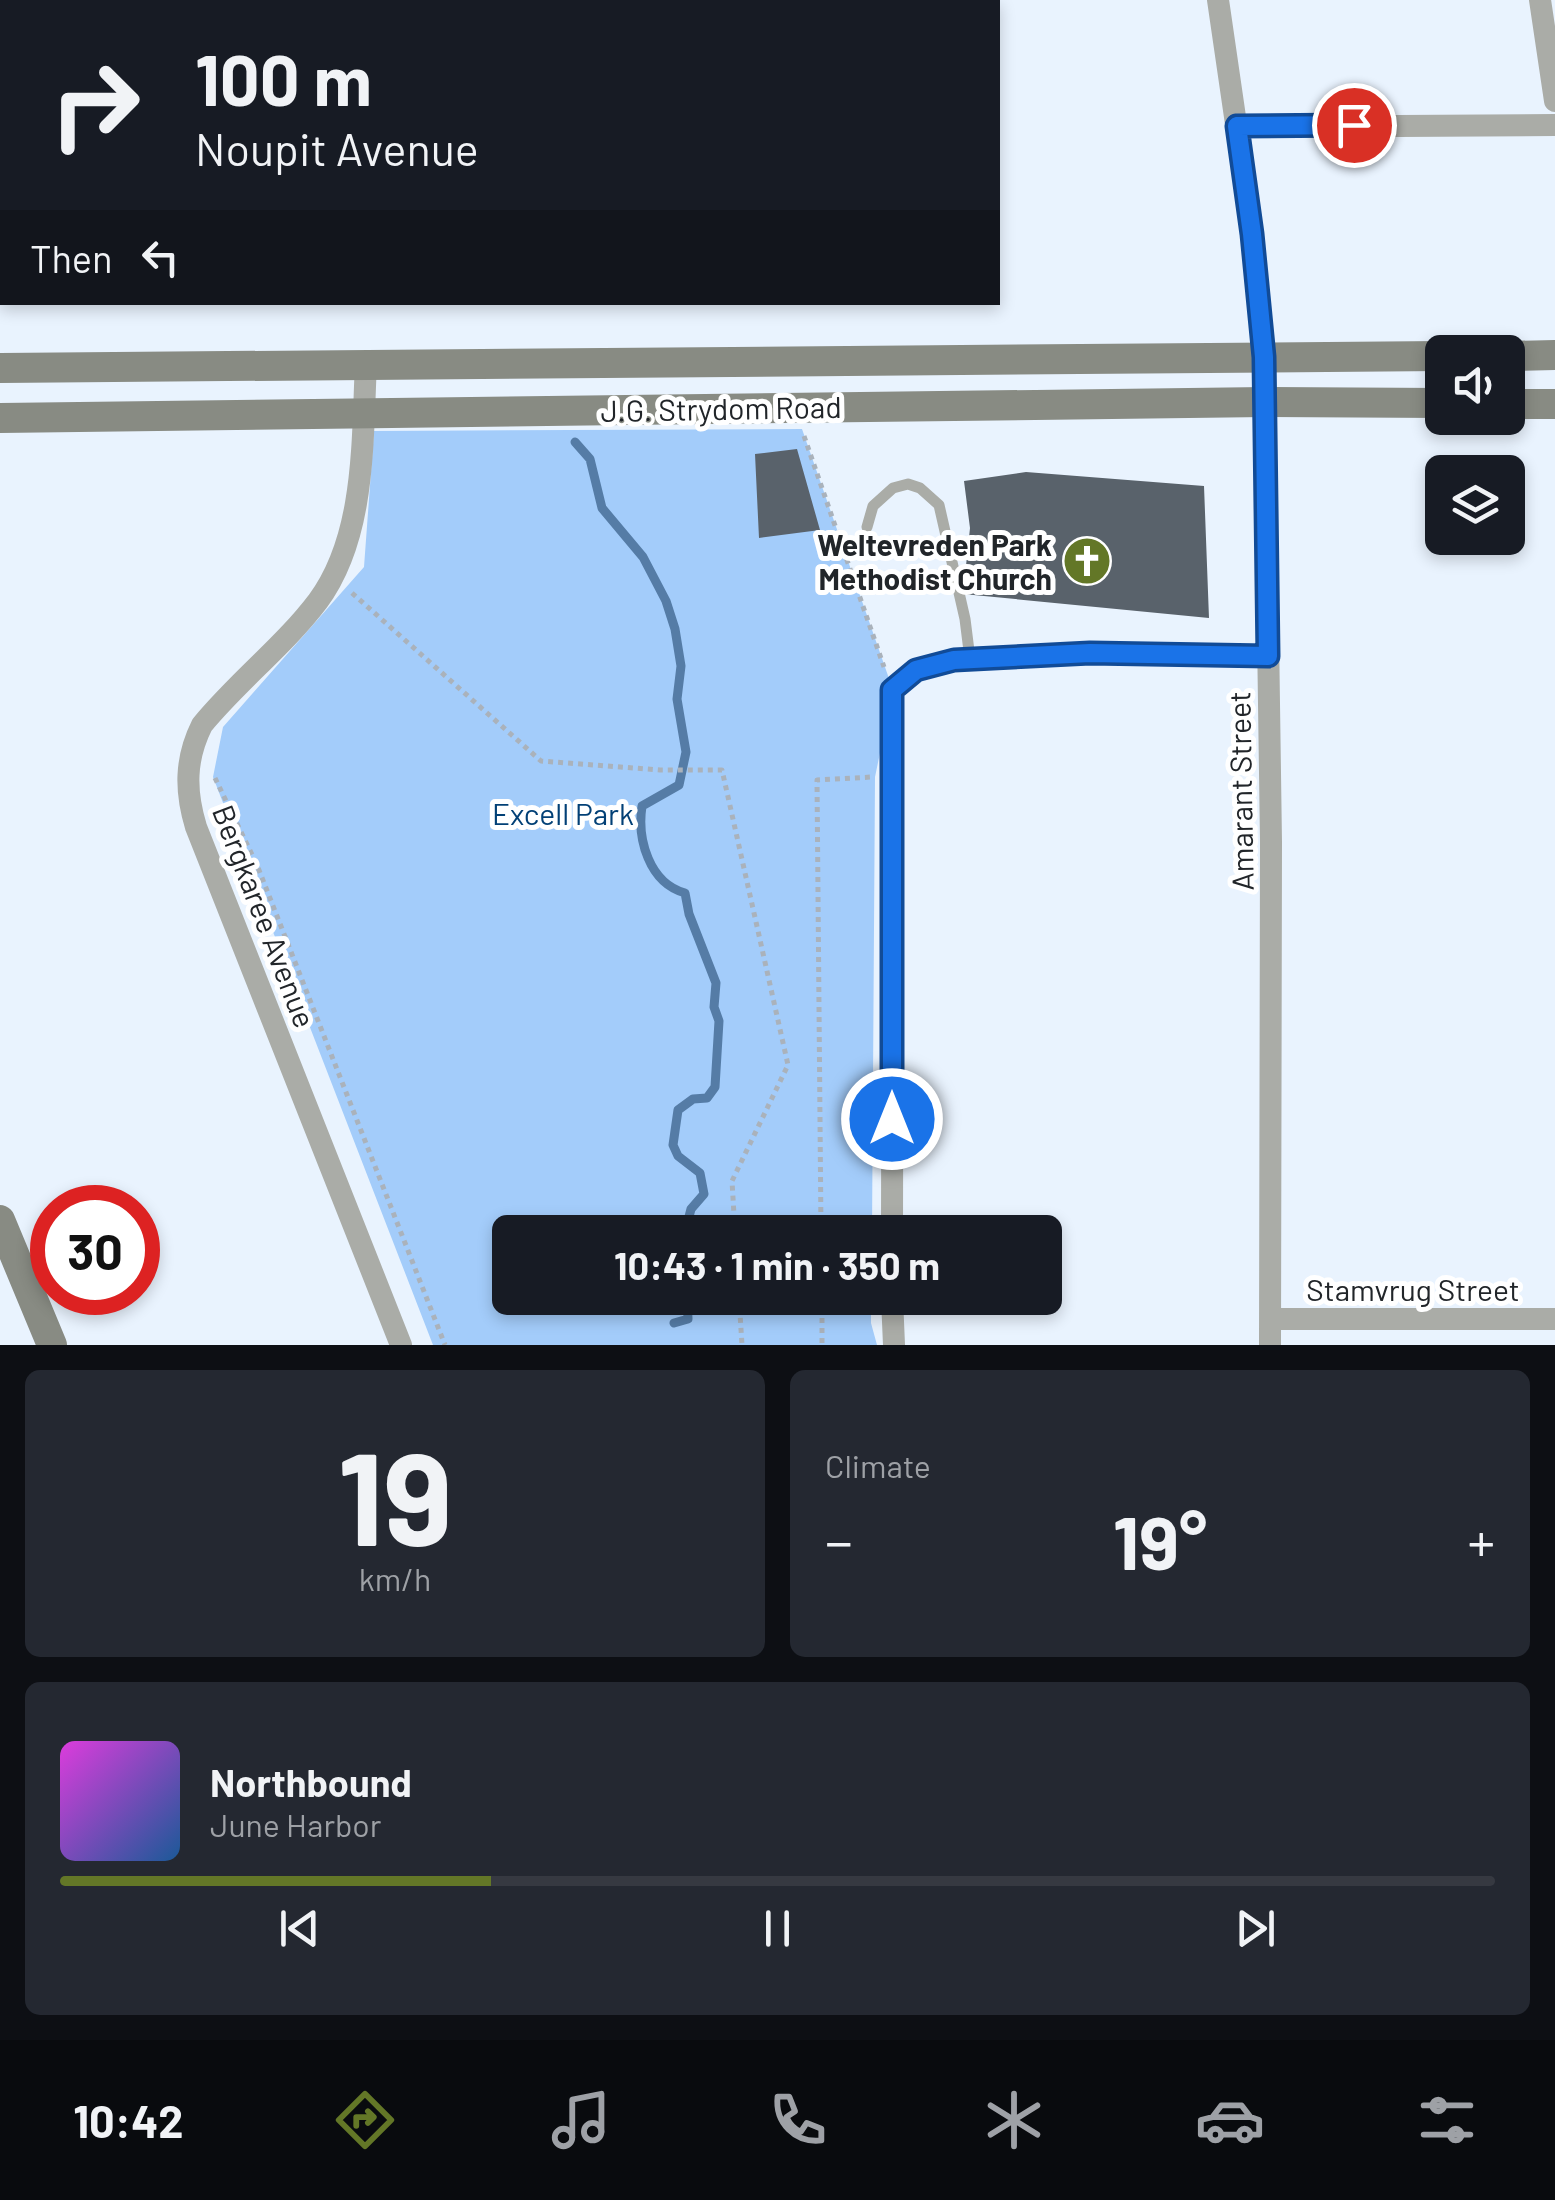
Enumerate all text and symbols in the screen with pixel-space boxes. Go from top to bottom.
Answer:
text: 100 m [195,36,372,120]
icon: right [30,40,160,170]
pin [1312,83,1397,168]
icon: arrive [1327,98,1382,153]
text: Noupit Avenue [195,121,479,175]
icon: left [133,230,188,285]
text: Then [30,235,113,281]
map controls [1425,335,1525,555]
button: sound [1425,335,1525,435]
street label: J.G. Strydom Road [600,388,842,428]
button: layers [1425,455,1525,555]
place label: Weltevreden Park Methodist Church [817,526,1052,596]
church icon: Weltevreden Park Methodist Church [1061,535,1113,587]
street label: Amarant Street [1220,691,1260,891]
park label: Excell Park [492,795,634,831]
street label: Bergkaree Avenue [206,800,324,1032]
position arrow [840,1067,944,1171]
speed limit sign: 30 [30,1185,160,1315]
text: 10:43 · 1 min · 350 m [614,1242,940,1288]
street label: Stamvrug Street [1306,1271,1520,1307]
text: 19 [337,1416,453,1572]
text: Climate [825,1446,931,1484]
text: 19° [1113,1495,1207,1585]
text: − [825,1507,853,1573]
text: + [1467,1507,1495,1573]
text: km/h [359,1559,431,1597]
text: Northbound [210,1759,412,1805]
text: June Harbor [210,1805,381,1843]
icon: previous [272,1901,327,1956]
icon: pause [750,1901,805,1956]
icon: next [1228,1901,1283,1956]
icon: directions [330,2085,400,2155]
icon: music [546,2085,616,2155]
icon: phone [763,2085,833,2155]
icon: climate [979,2085,1049,2155]
icon: car [1195,2085,1265,2155]
icon: filters [1412,2085,1482,2155]
text: 10:42 [73,2093,184,2147]

